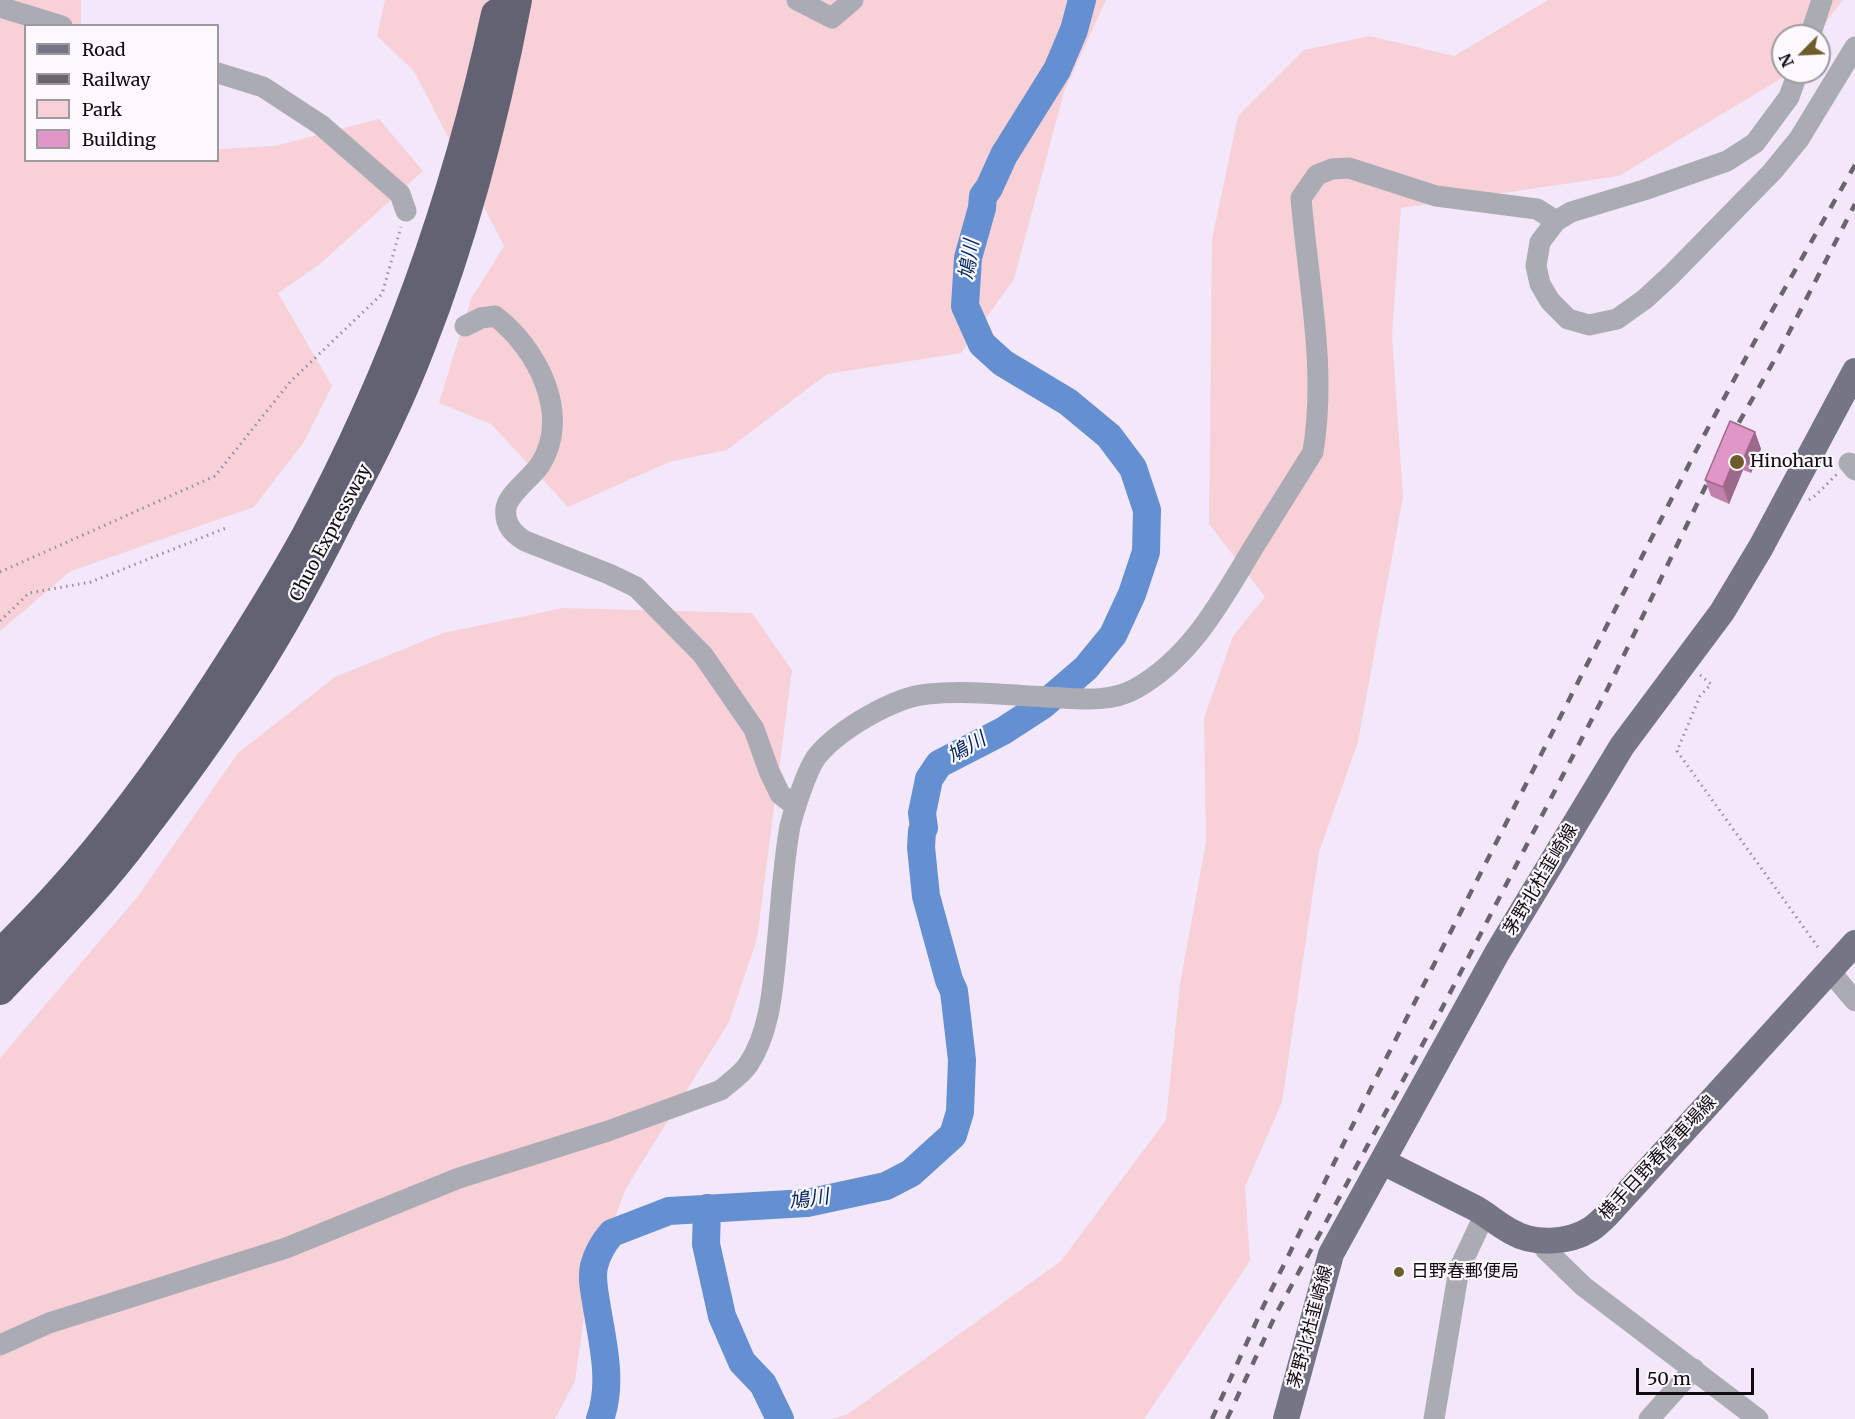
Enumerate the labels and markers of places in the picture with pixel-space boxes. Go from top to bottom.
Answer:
place label: Hinoharu [1750,451,1833,473]
marker: Hinoharu [1728,453,1746,471]
place label: 日野春郵便局 [1411,1261,1519,1283]
marker: 日野春郵便局 [1392,1265,1406,1279]

